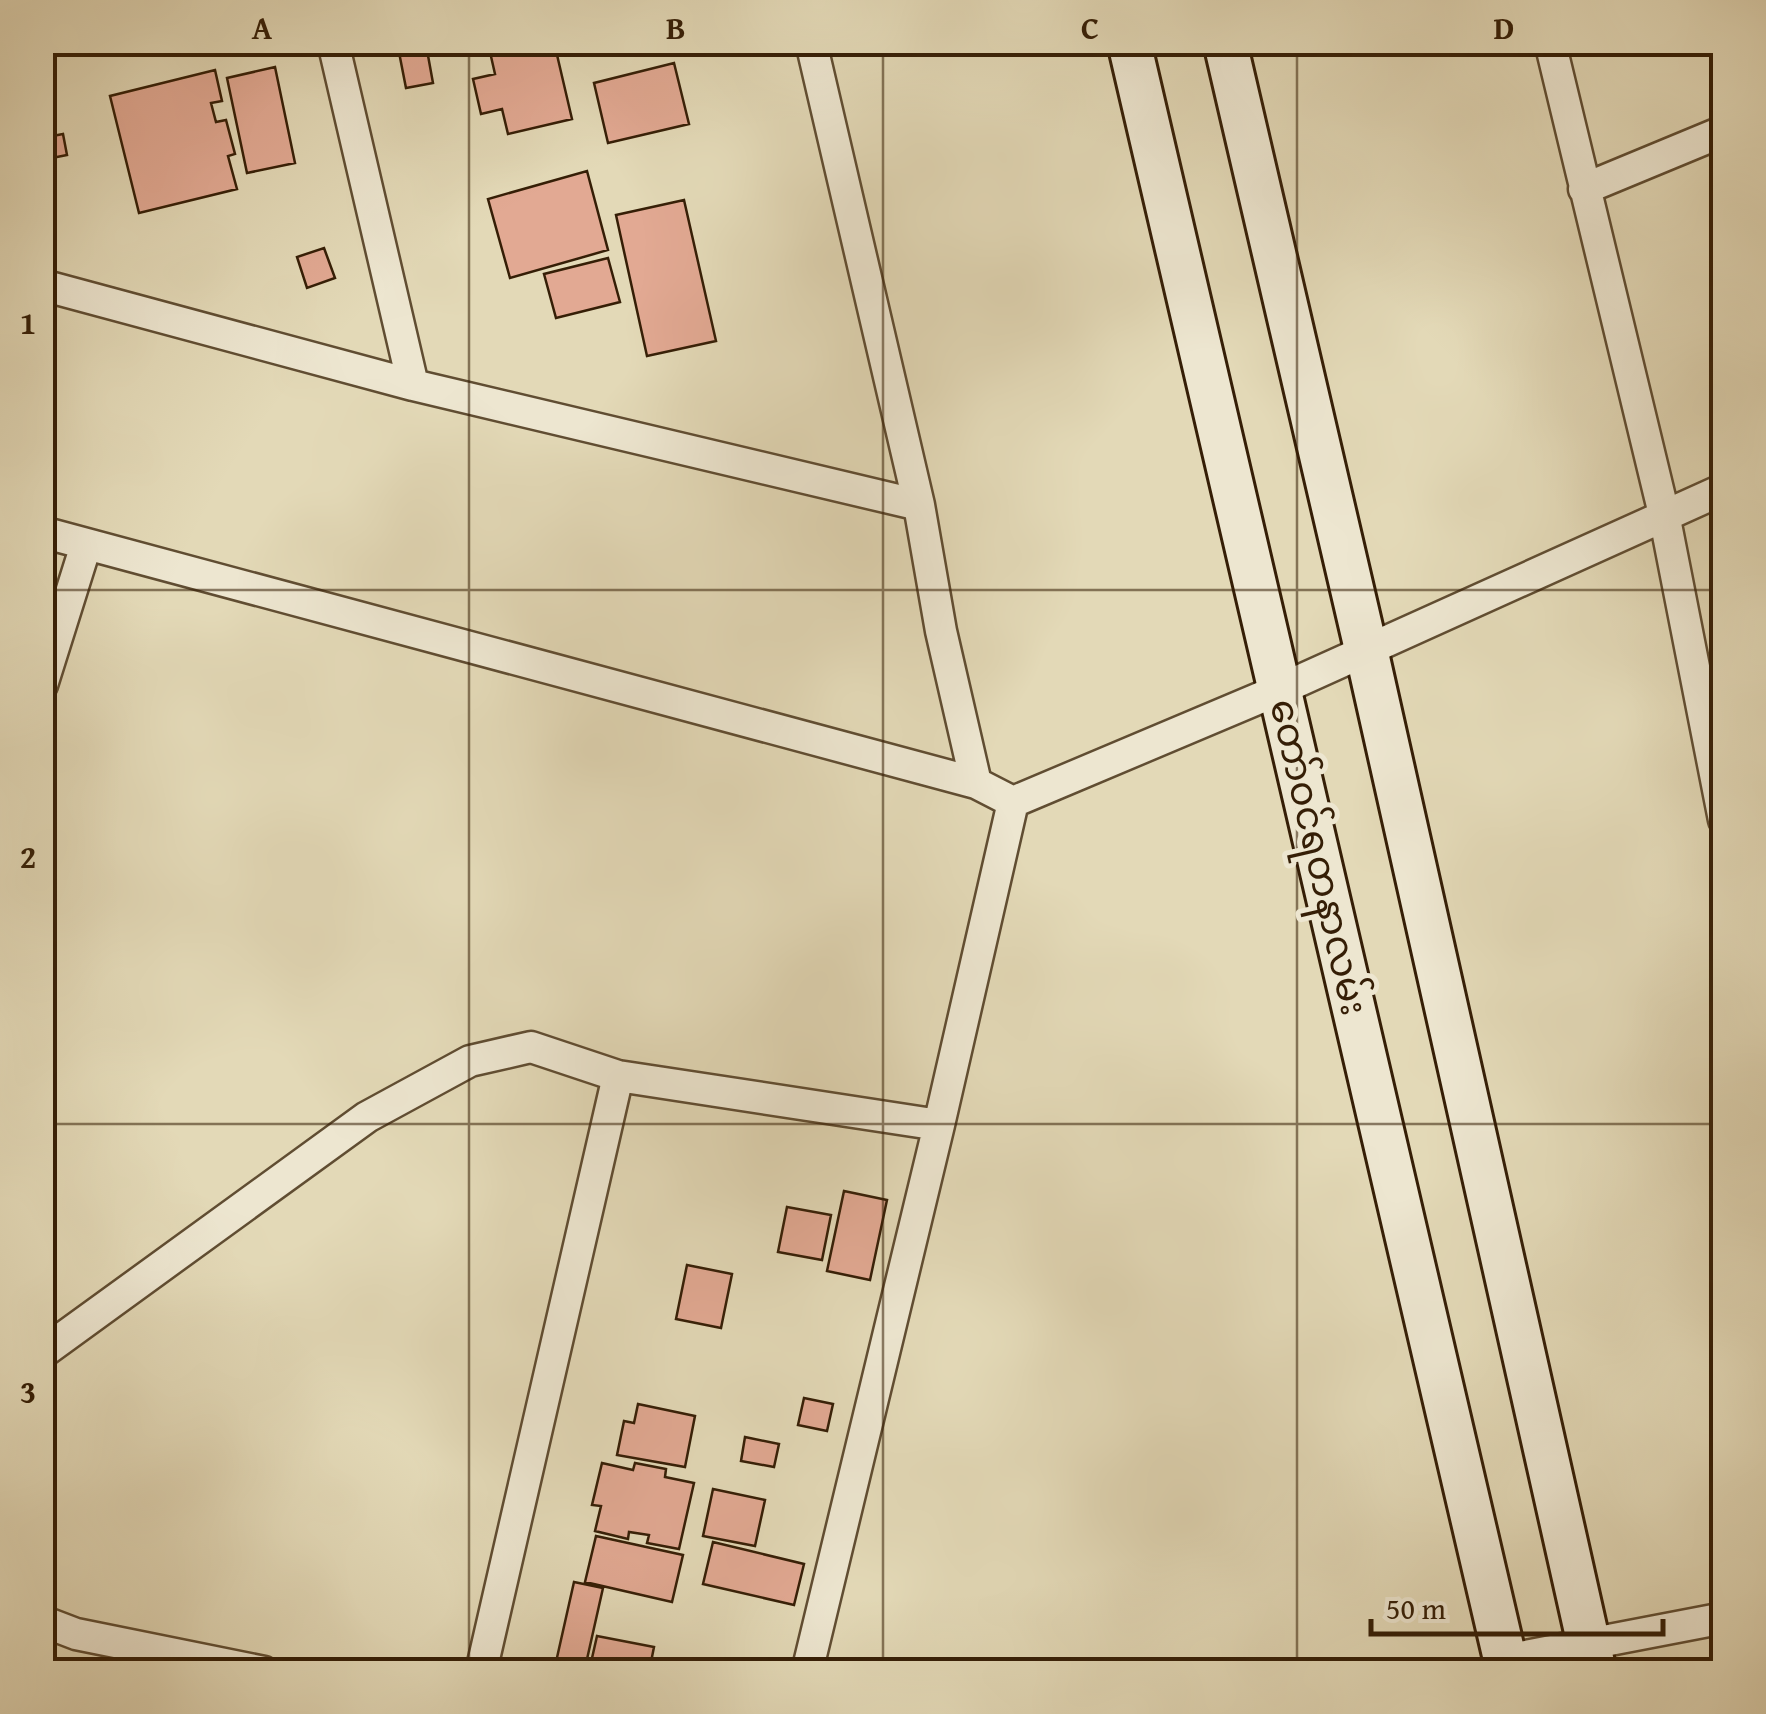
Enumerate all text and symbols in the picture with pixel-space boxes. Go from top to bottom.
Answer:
text: A [252,4,273,51]
text: B [666,4,686,51]
text: C [1081,4,1099,51]
text: D [1494,4,1514,51]
text: 1 [20,299,36,346]
street label: တော်ဝင်ရတနာလမ်း [1252,693,1384,1021]
text: 2 [20,833,36,880]
text: 3 [20,1368,36,1415]
scale bar [1371,1574,1664,1636]
text: 50 m [1386,1586,1446,1630]

